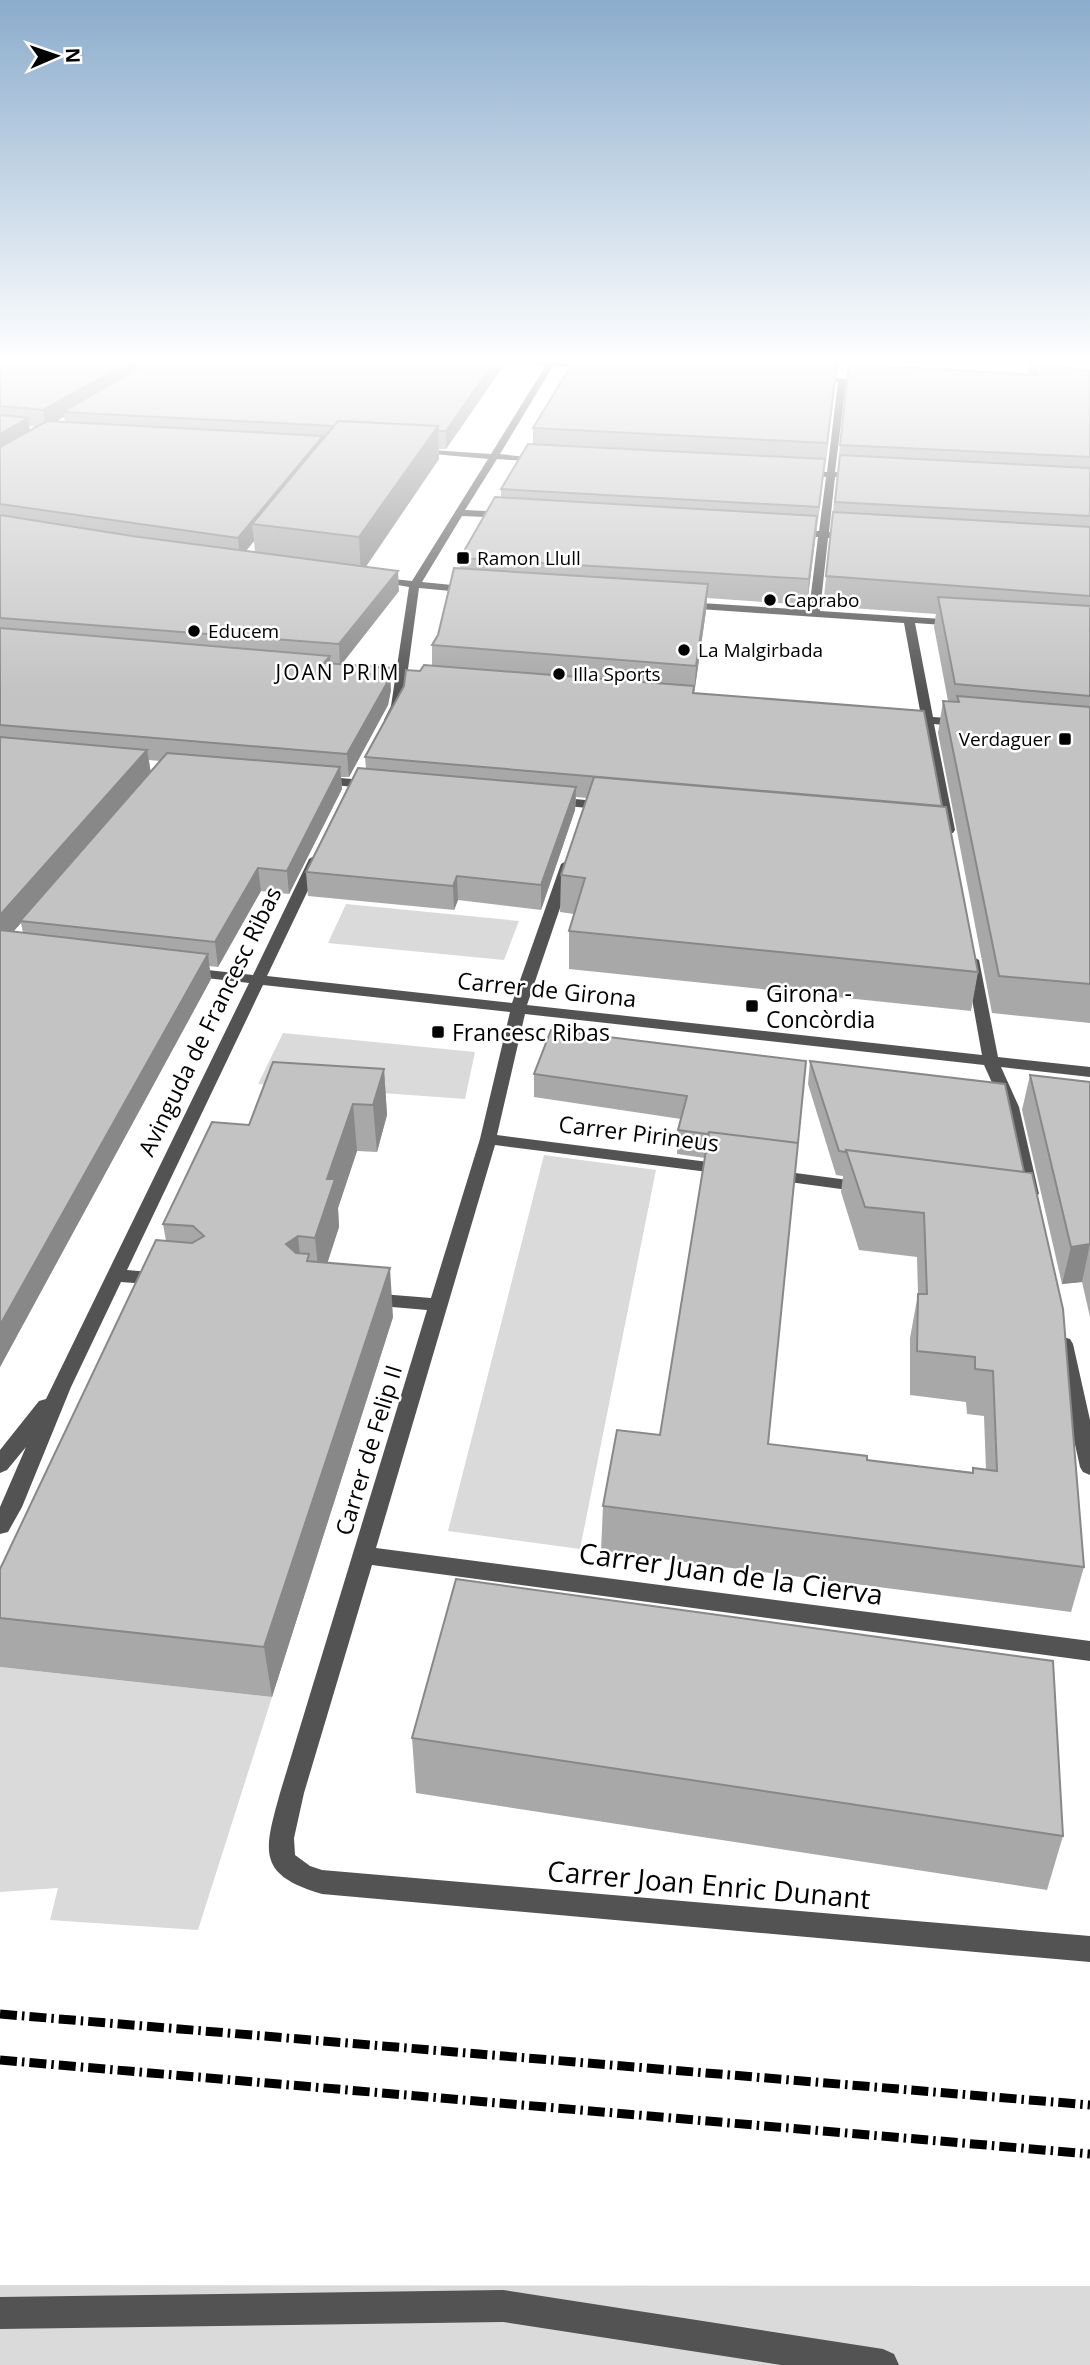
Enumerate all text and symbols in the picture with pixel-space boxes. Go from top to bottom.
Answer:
north arrow [21,21,91,91]
text: N [60,47,86,64]
place label: Ramon Llull [477,545,581,571]
marker: Ramon Llull [455,550,471,566]
place label: Caprabo [784,587,860,613]
marker: Caprabo [762,592,778,608]
place label: Educem [208,618,279,644]
marker: Educem [186,623,202,639]
place label: La Malgirbada [698,637,823,663]
marker: La Malgirbada [676,642,692,658]
district label: JOAN PRIM [274,658,400,686]
place label: Illa Sports [573,661,660,687]
marker: Illa Sports [551,666,567,682]
place label: Verdaguer [959,726,1051,752]
marker: Verdaguer [1057,731,1073,747]
street label: Avinguda de Francesc Ribas [130,881,288,1161]
street label: Carrer de Girona [456,964,638,1014]
place label: Girona - Concòrdia [766,977,875,1035]
marker: Girona - Concòrdia [744,998,760,1014]
place label: Francesc Ribas [452,1016,610,1048]
marker: Francesc Ribas [430,1024,446,1040]
street label: Carrer Pirineus [557,1107,721,1159]
street label: Carrer de Felip II [327,1361,409,1539]
street label: Carrer Juan de la Cierva [577,1533,885,1613]
street label: Carrer Joan Enric Dunant [546,1851,872,1917]

